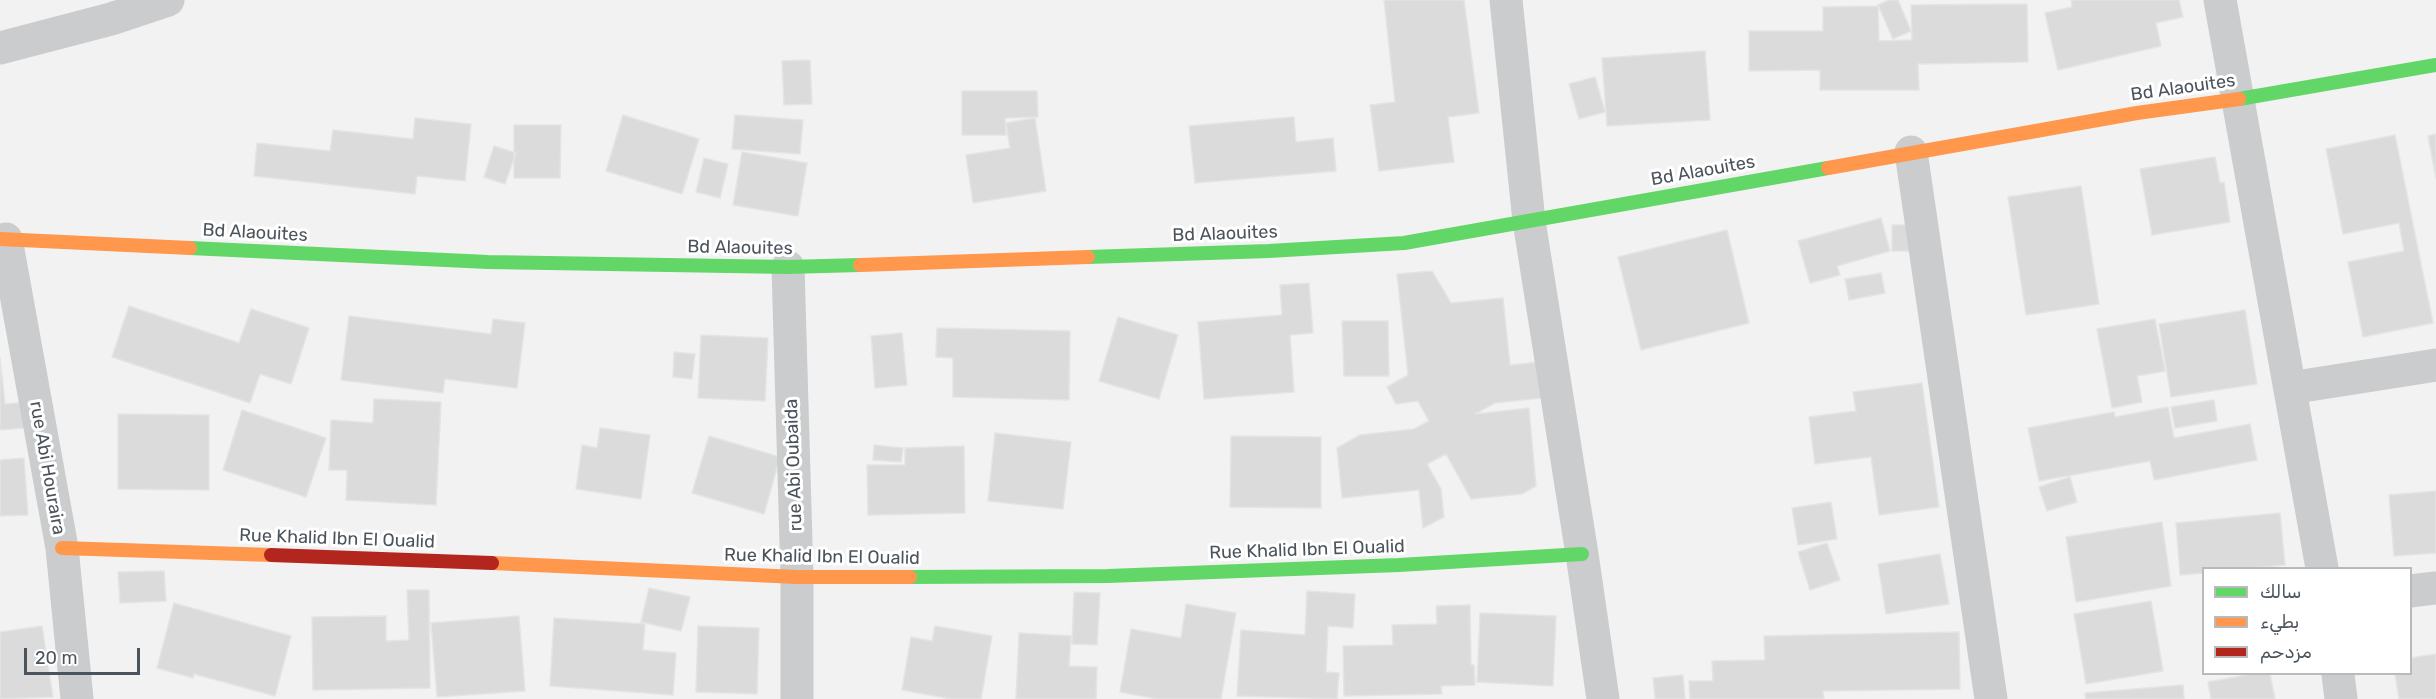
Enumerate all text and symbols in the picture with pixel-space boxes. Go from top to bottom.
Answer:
street label: Bd Alaouites [2129,70,2237,106]
street label: Bd Alaouites [1649,151,1757,191]
street label: Bd Alaouites [202,219,308,247]
street label: Bd Alaouites [1172,221,1278,247]
street label: Bd Alaouites [687,236,793,260]
street label: rue Abi Oubaida [781,398,807,532]
street label: rue Abi Houraira [25,399,69,537]
street label: Rue Khalid Ibn El Oualid [239,525,435,553]
street label: Rue Khalid Ibn El Oualid [1209,536,1405,564]
street label: Rue Khalid Ibn El Oualid [724,544,920,570]
legend [2202,567,2412,675]
text: سالك [2260,581,2301,603]
text: بطيء [2260,611,2299,633]
scale bar [27,636,142,674]
text: مزدحم [2260,641,2312,663]
text: 20 m [35,647,77,669]

